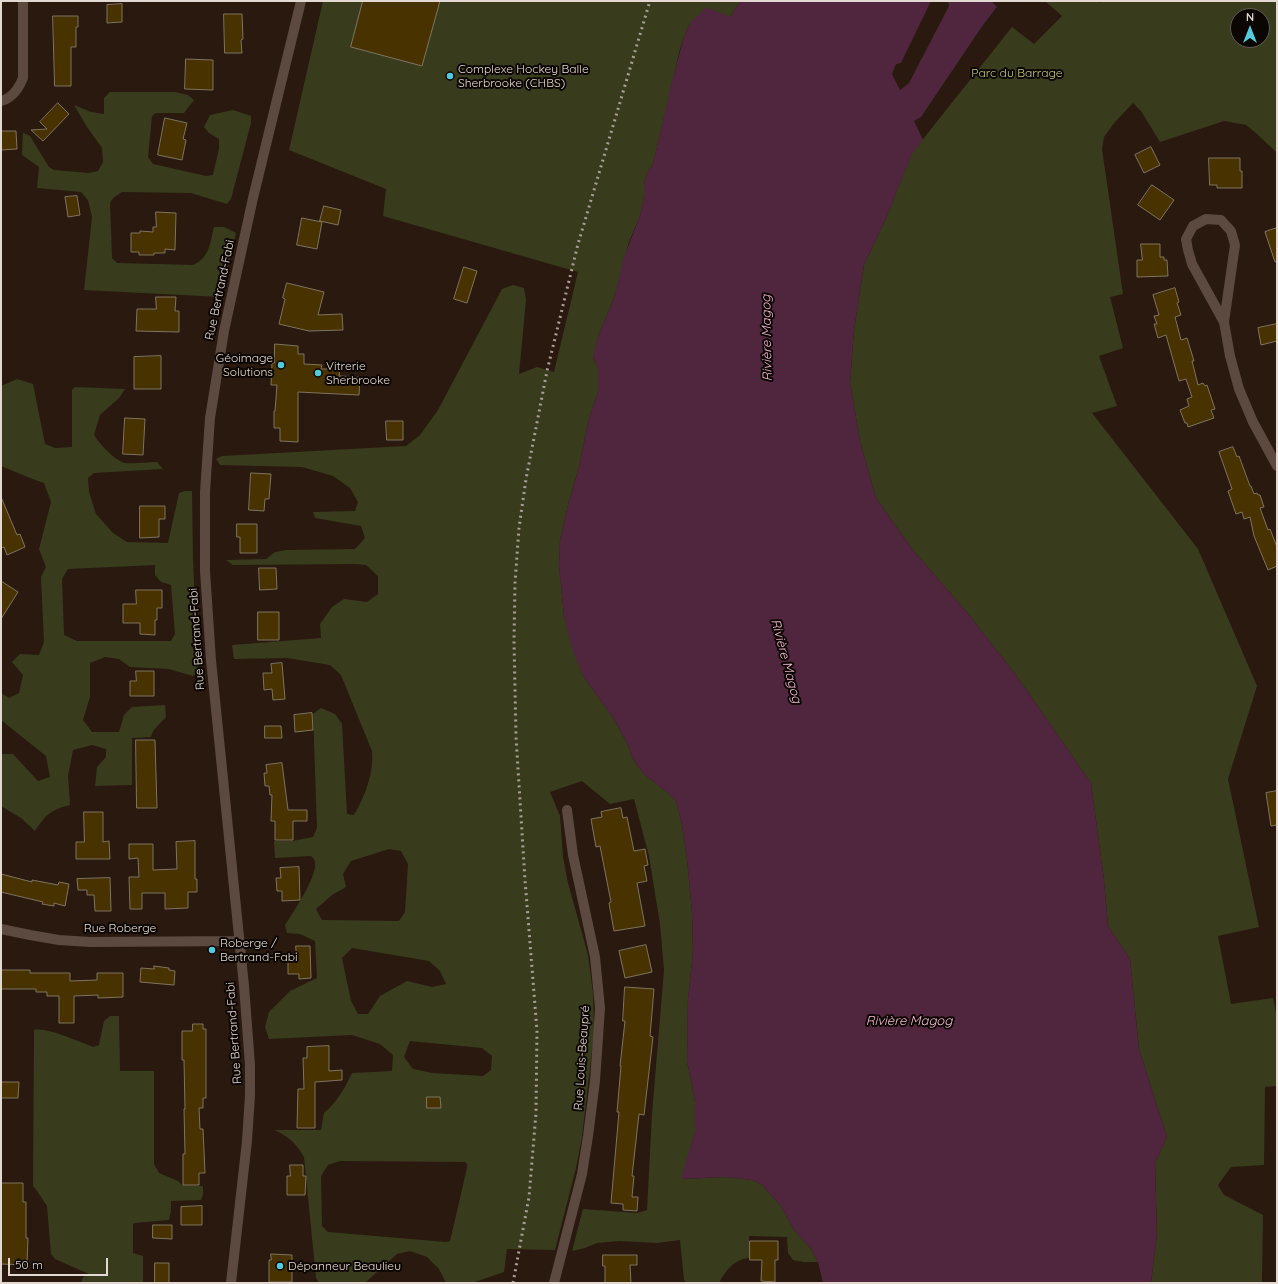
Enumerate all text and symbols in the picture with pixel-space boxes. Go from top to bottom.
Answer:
north arrow [1230,8,1270,48]
text: N [1246,10,1254,24]
place label: Complexe Hockey Balle Sherbrooke (CHBS) [458,62,589,90]
park label: Parc du Barrage [971,66,1063,80]
marker: Complexe Hockey Balle Sherbrooke (CHBS) [445,71,455,81]
street label: Rue Bertrand-Fabi [202,238,238,342]
water label: Rivière Magog [758,295,776,381]
place label: Géoimage Solutions [216,351,273,379]
place label: Vitrerie Sherbrooke [326,359,390,387]
marker: Géoimage Solutions [276,360,286,370]
marker: Vitrerie Sherbrooke [313,368,323,378]
street label: Rue Bertrand-Fabi [186,587,208,691]
water label: Rivière Magog [767,617,805,705]
street label: Rue Roberge [84,921,156,935]
place label: Roberge / Bertrand-Fabi [220,936,298,964]
marker: Roberge / Bertrand-Fabi [207,945,217,955]
street label: Rue Bertrand-Fabi [223,981,245,1085]
street label: Rue Louis-Beaupré [571,1005,593,1111]
water label: Rivière Magog [866,1013,952,1029]
scale bar [10,1250,110,1276]
text: 50 m [15,1257,43,1272]
place label: Dépanneur Beaulieu [288,1259,401,1273]
marker: Dépanneur Beaulieu [275,1261,285,1271]

